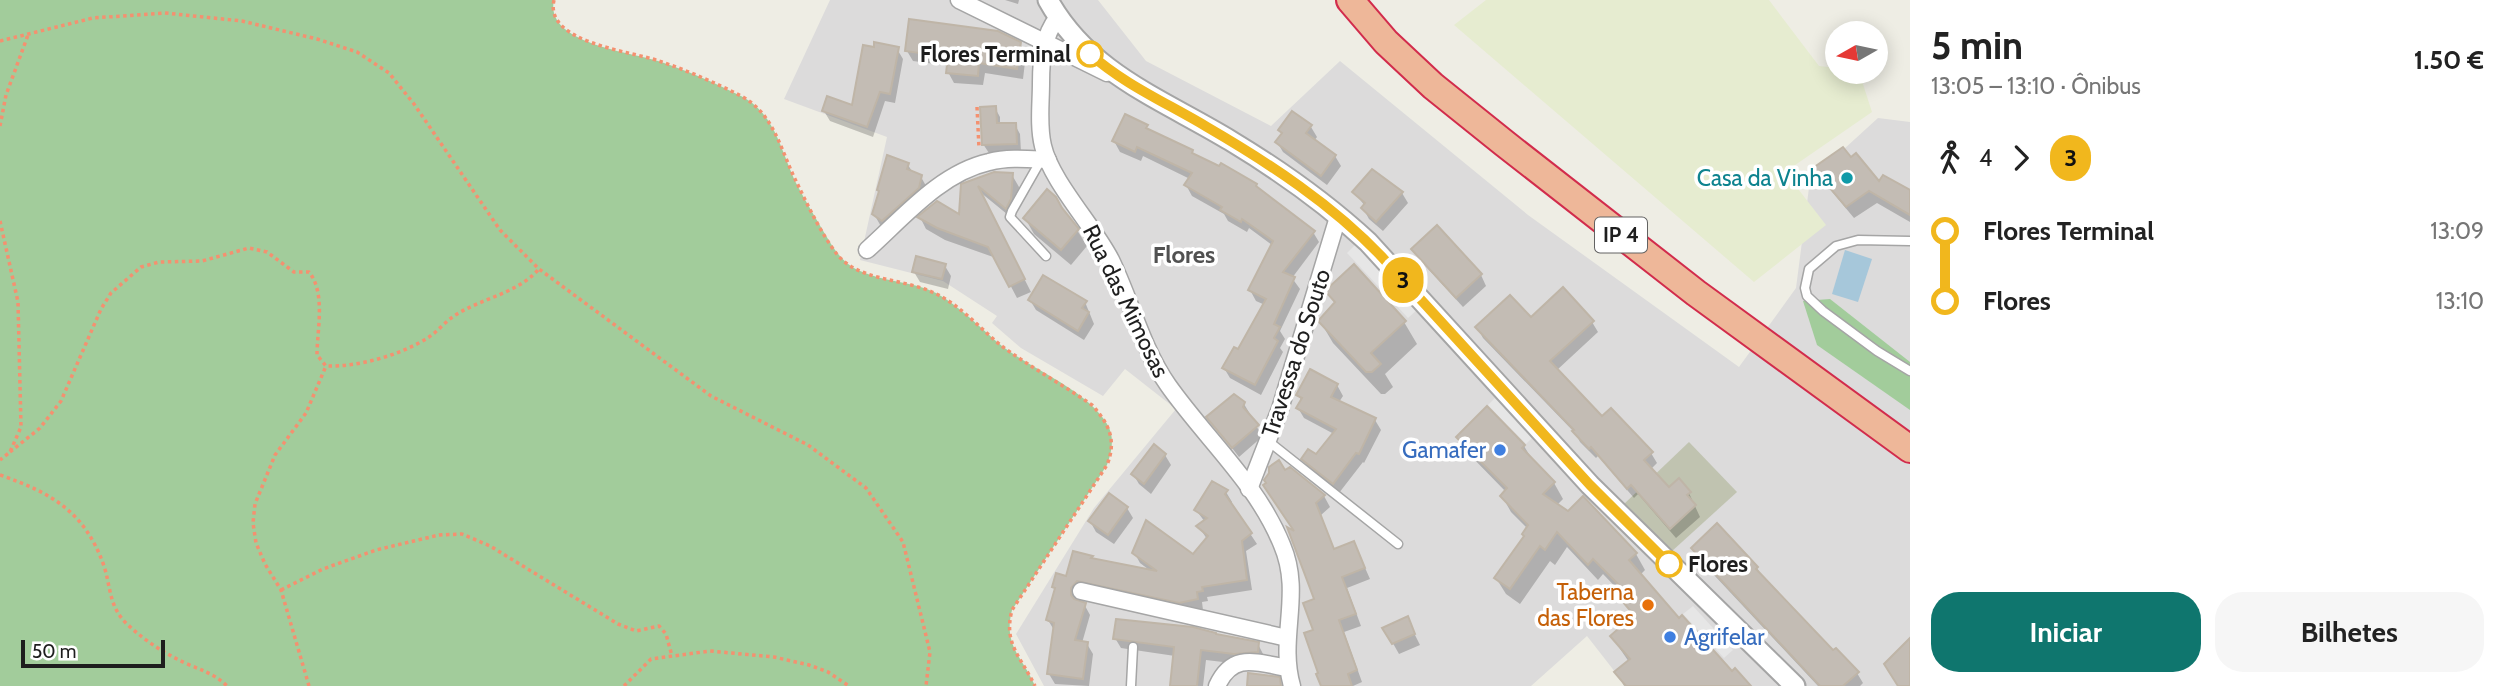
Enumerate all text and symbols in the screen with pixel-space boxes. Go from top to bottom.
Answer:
north arrow [1825,21,1888,84]
map controls [1825,21,1888,84]
text: 5 min [1931,22,2023,69]
place label: Flores Terminal [920,40,1071,68]
marker: Flores Terminal [1077,41,1103,67]
text: 1.50 € [2414,44,2484,76]
text: 13:05 – 13:10 · Ônibus [1931,72,2141,100]
icon: walk [1931,139,1969,177]
icon: forward [2002,139,2040,177]
text: 3 [2064,143,2077,172]
text: 4 [1979,144,1992,172]
place label: Casa da Vinha [1697,164,1833,192]
marker: Casa da Vinha [1839,170,1855,186]
text: Flores Terminal [1983,215,2154,247]
text: 13:09 [2430,217,2484,245]
road number: IP 4 [1595,218,1647,252]
street label: Rua das Mimosas [1077,220,1175,382]
district label: Flores [1153,240,1215,269]
line badge: 3 [1380,257,1426,303]
street label: Travessa do Souto [1256,265,1336,441]
text: 3 [1397,265,1409,294]
text: Flores [1983,285,2051,317]
text: 13:10 [2436,287,2484,315]
place label: Gamafer [1402,436,1487,464]
marker: Gamafer [1492,442,1508,458]
place label: Flores [1688,550,1748,578]
marker: Flores [1656,551,1682,577]
place label: Taberna das Flores [1537,578,1634,632]
button: Iniciar [1931,592,2201,672]
button: Bilhetes [2215,592,2484,672]
marker: Taberna das Flores [1640,597,1656,613]
place label: Agrifelar [1684,623,1765,651]
marker: Agrifelar [1662,629,1678,645]
scale bar [21,637,164,669]
text: 50 m [32,640,76,663]

